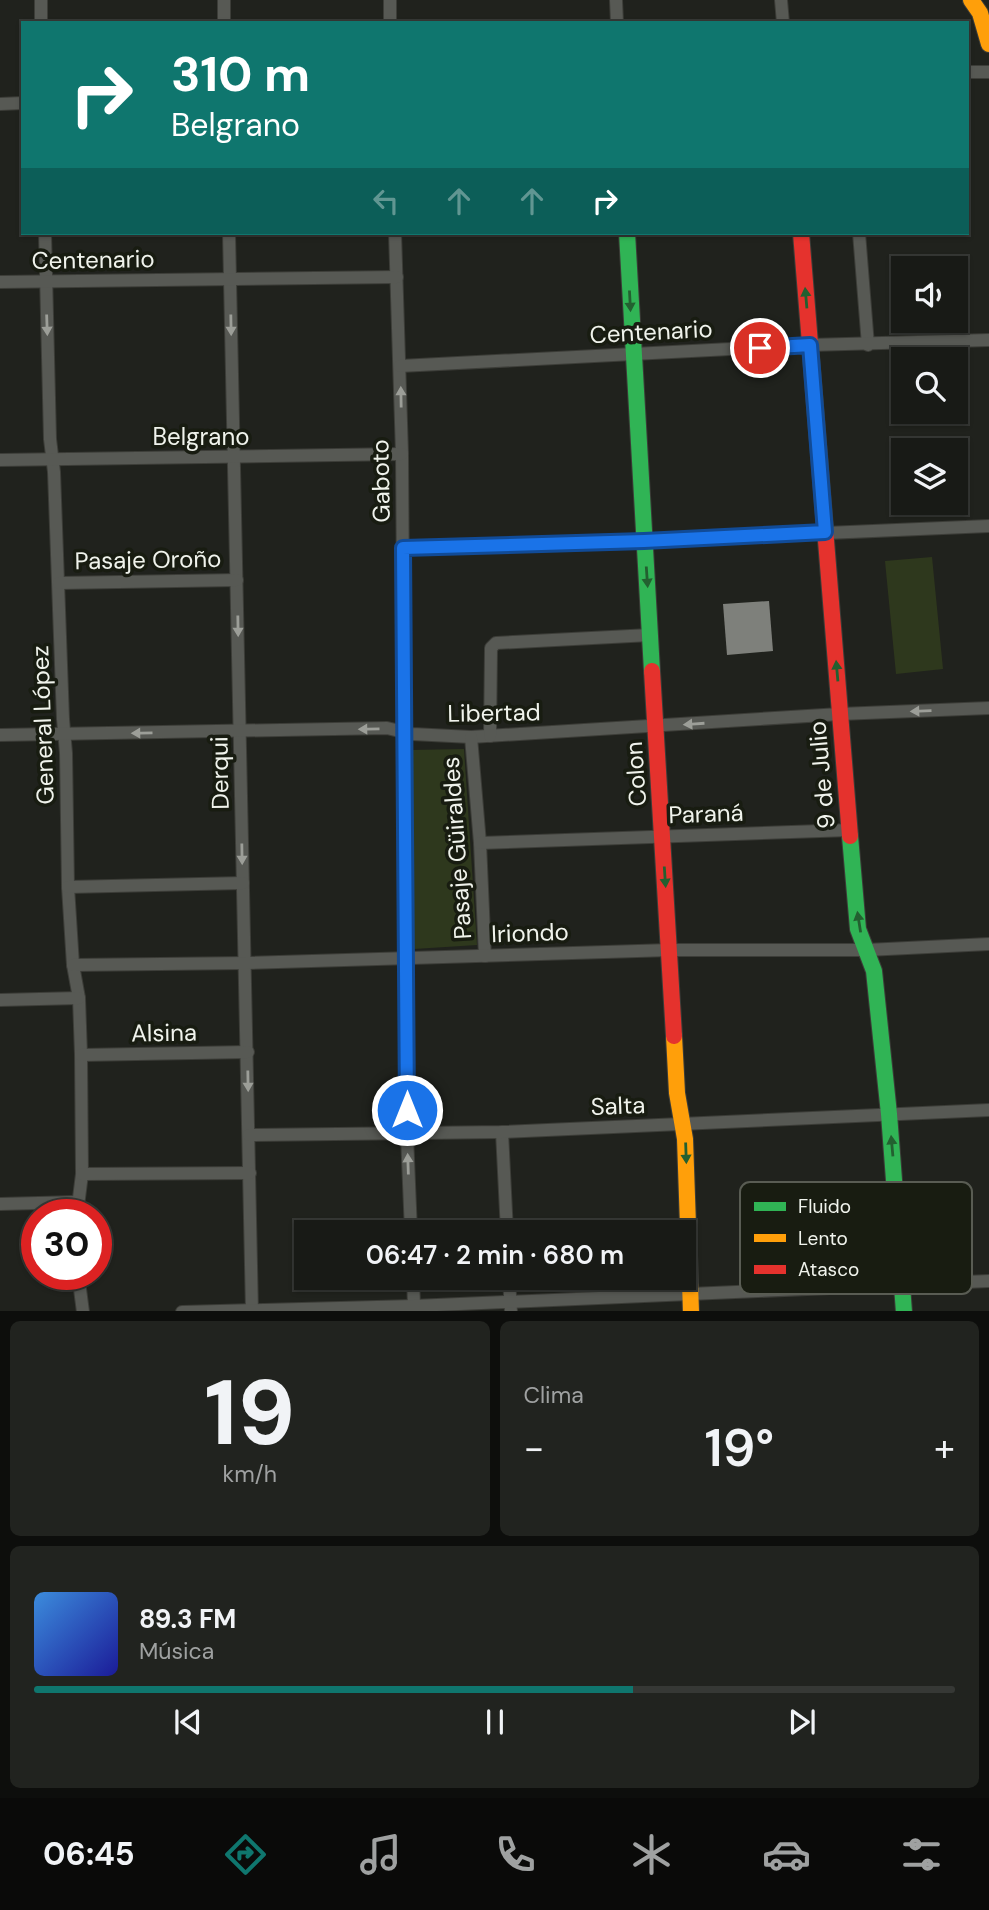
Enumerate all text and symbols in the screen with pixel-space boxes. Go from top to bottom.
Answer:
text: 310 m [171,42,310,106]
icon: right [56,49,147,140]
text: Belgrano [171,104,300,146]
icon: left [367,182,405,220]
icon: ahead [440,182,478,220]
icon: ahead [513,182,551,220]
icon: right [586,182,624,220]
street label: Centenario [31,243,155,276]
map controls [891,256,968,515]
button: sound [891,256,968,333]
one-way arrow [800,286,811,308]
one-way arrow [625,290,636,312]
street label: Centenario [589,313,713,350]
one-way arrow [41,315,53,337]
one-way arrow [225,315,237,337]
pin [730,318,790,378]
icon: arrive [741,329,779,367]
button: search [891,347,968,424]
one-way arrow [395,386,406,408]
street label: Belgrano [153,421,249,452]
button: layers [891,438,968,515]
street label: Gaboto [364,439,397,523]
street label: Pasaje Oroño [74,543,222,576]
one-way arrow [641,566,652,588]
one-way arrow [232,616,243,638]
street label: General López [24,645,61,805]
one-way arrow [831,660,842,682]
street label: Libertad [447,696,541,729]
one-way arrow [910,705,932,716]
one-way arrow [682,719,704,730]
street label: 9 de Julio [801,720,842,830]
one-way arrow [358,723,380,734]
one-way arrow [131,727,153,738]
street label: Derqui [203,736,236,810]
street label: Colon [618,741,653,807]
street label: Pasaje Güiraldes [435,756,478,940]
street label: Paraná [668,797,744,830]
one-way arrow [237,843,248,865]
one-way arrow [660,867,671,889]
one-way arrow [853,911,864,933]
street label: Iriondo [491,916,569,949]
street label: Alsina [131,1016,197,1049]
one-way arrow [242,1071,254,1093]
position arrow [370,1073,444,1147]
street label: Salta [590,1089,646,1122]
one-way arrow [886,1135,897,1157]
one-way arrow [680,1142,691,1164]
one-way arrow [403,1153,414,1175]
legend [740,1182,972,1294]
text: Fluido [798,1194,851,1219]
speed limit sign: 30 [21,1199,112,1290]
text: Lento [798,1226,848,1251]
text: 06:47 · 2 min · 680 m [366,1238,624,1272]
text: Atasco [798,1257,859,1282]
text: 19 [204,1354,295,1472]
text: Clima [524,1380,584,1410]
text: 19° [704,1414,774,1482]
text: − [524,1423,544,1473]
text: + [934,1423,955,1473]
text: km/h [223,1459,277,1489]
text: 89.3 FM [139,1602,236,1636]
text: Música [139,1636,214,1666]
icon: previous [169,1703,207,1741]
icon: pause [476,1703,514,1741]
icon: next [783,1703,821,1741]
icon: directions [221,1830,270,1879]
icon: music [356,1830,405,1879]
icon: phone [491,1830,540,1879]
icon: climate [627,1830,676,1879]
icon: car [762,1830,811,1879]
icon: filters [897,1830,946,1879]
text: 06:45 [43,1833,135,1875]

